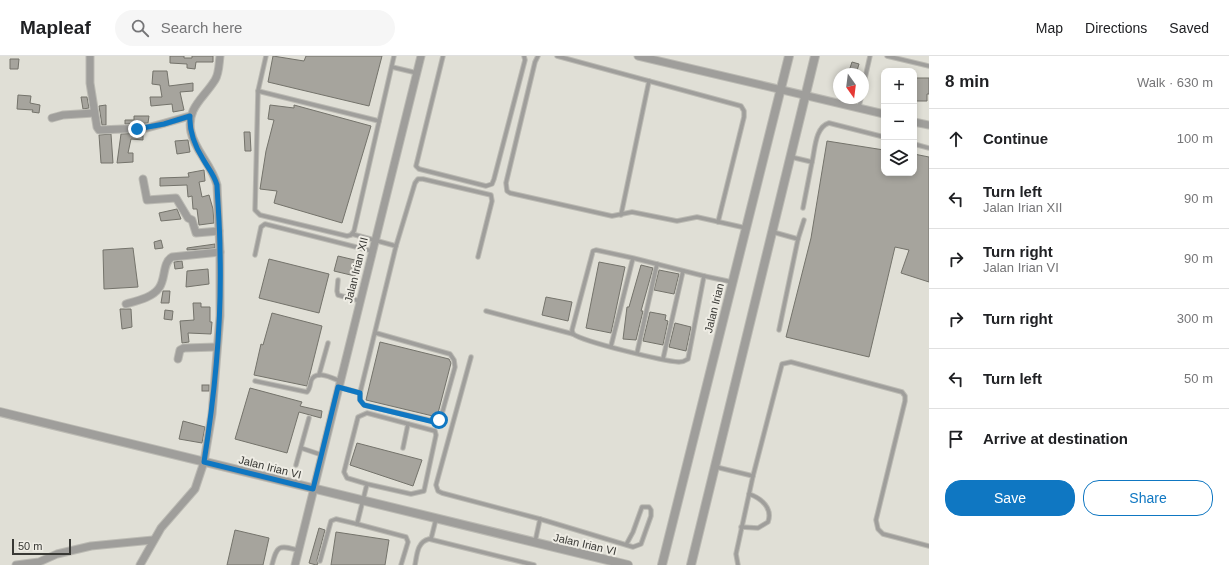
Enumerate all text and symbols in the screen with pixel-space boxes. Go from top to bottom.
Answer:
search box [115,10,395,46]
text: Mapleaf [20,17,91,38]
icon: search [129,17,151,39]
text: Search here [161,19,242,36]
text: Map [1036,20,1063,36]
text: Directions [1085,20,1147,36]
text: Saved [1169,20,1209,36]
north arrow [833,68,869,104]
map controls [881,68,917,176]
button: + [881,68,917,104]
text: 8 min [945,72,989,91]
text: Walk · 630 m [1137,75,1213,90]
button: − [881,104,917,140]
route end [128,120,146,138]
icon: ahead [945,128,967,150]
text: Continue [983,130,1048,147]
text: 100 m [1177,131,1213,146]
button: layers [881,140,917,176]
text: Turn left [983,183,1042,200]
icon: left [945,188,967,210]
text: 90 m [1184,191,1213,206]
text: Jalan Irian XII [983,200,1063,215]
street label: Jalan Irian XII [342,236,370,304]
text: Turn right [983,243,1053,260]
icon: right [945,248,967,270]
text: 90 m [1184,251,1213,266]
text: Jalan Irian VI [983,260,1059,275]
street label: Jalan Irian [702,282,726,334]
icon: right [945,308,967,330]
text: Turn right [983,310,1053,327]
text: 300 m [1177,311,1213,326]
icon: left [945,368,967,390]
text: Turn left [983,370,1042,387]
text: 50 m [1184,371,1213,386]
route start [430,411,448,429]
icon: arrive [945,428,967,450]
text: Arrive at destination [983,430,1128,447]
street label: Jalan Irian VI [237,453,303,481]
button: Save [945,480,1075,516]
button: Share [1083,480,1213,516]
street label: Jalan Irian VI [552,531,618,557]
scale bar [12,537,71,556]
text: 50 m [18,540,42,552]

